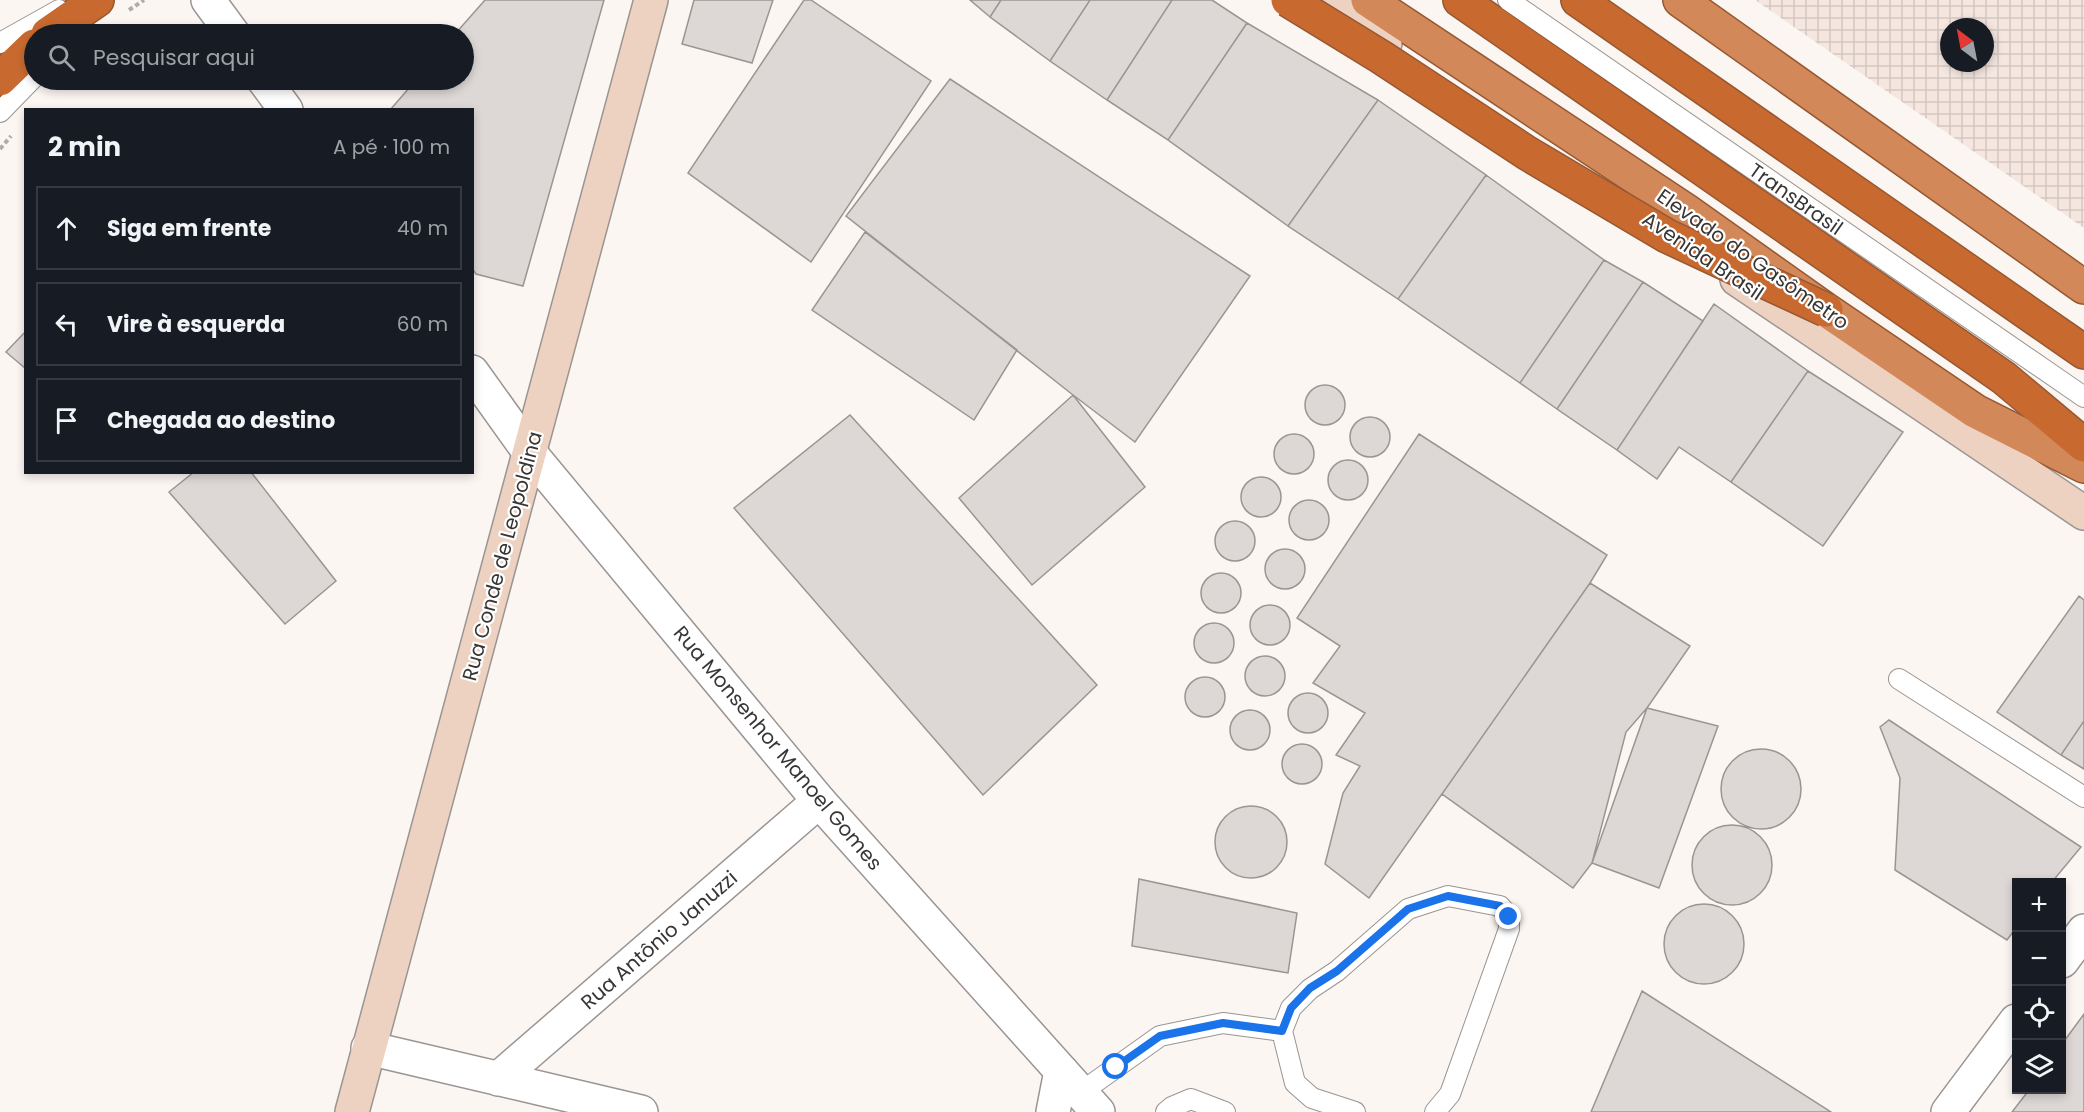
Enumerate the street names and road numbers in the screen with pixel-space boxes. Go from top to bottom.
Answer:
street label: TransBrasil [1744,156,1848,242]
street label: Elevado do Gasômetro [1651,182,1855,336]
street label: Avenida Brasil [1637,205,1769,307]
street label: Rua Conde de Leopoldina [455,428,549,684]
street label: Rua Monsenhor Manoel Gomes [667,620,889,876]
street label: Rua Antônio Januzzi [575,864,743,1016]

